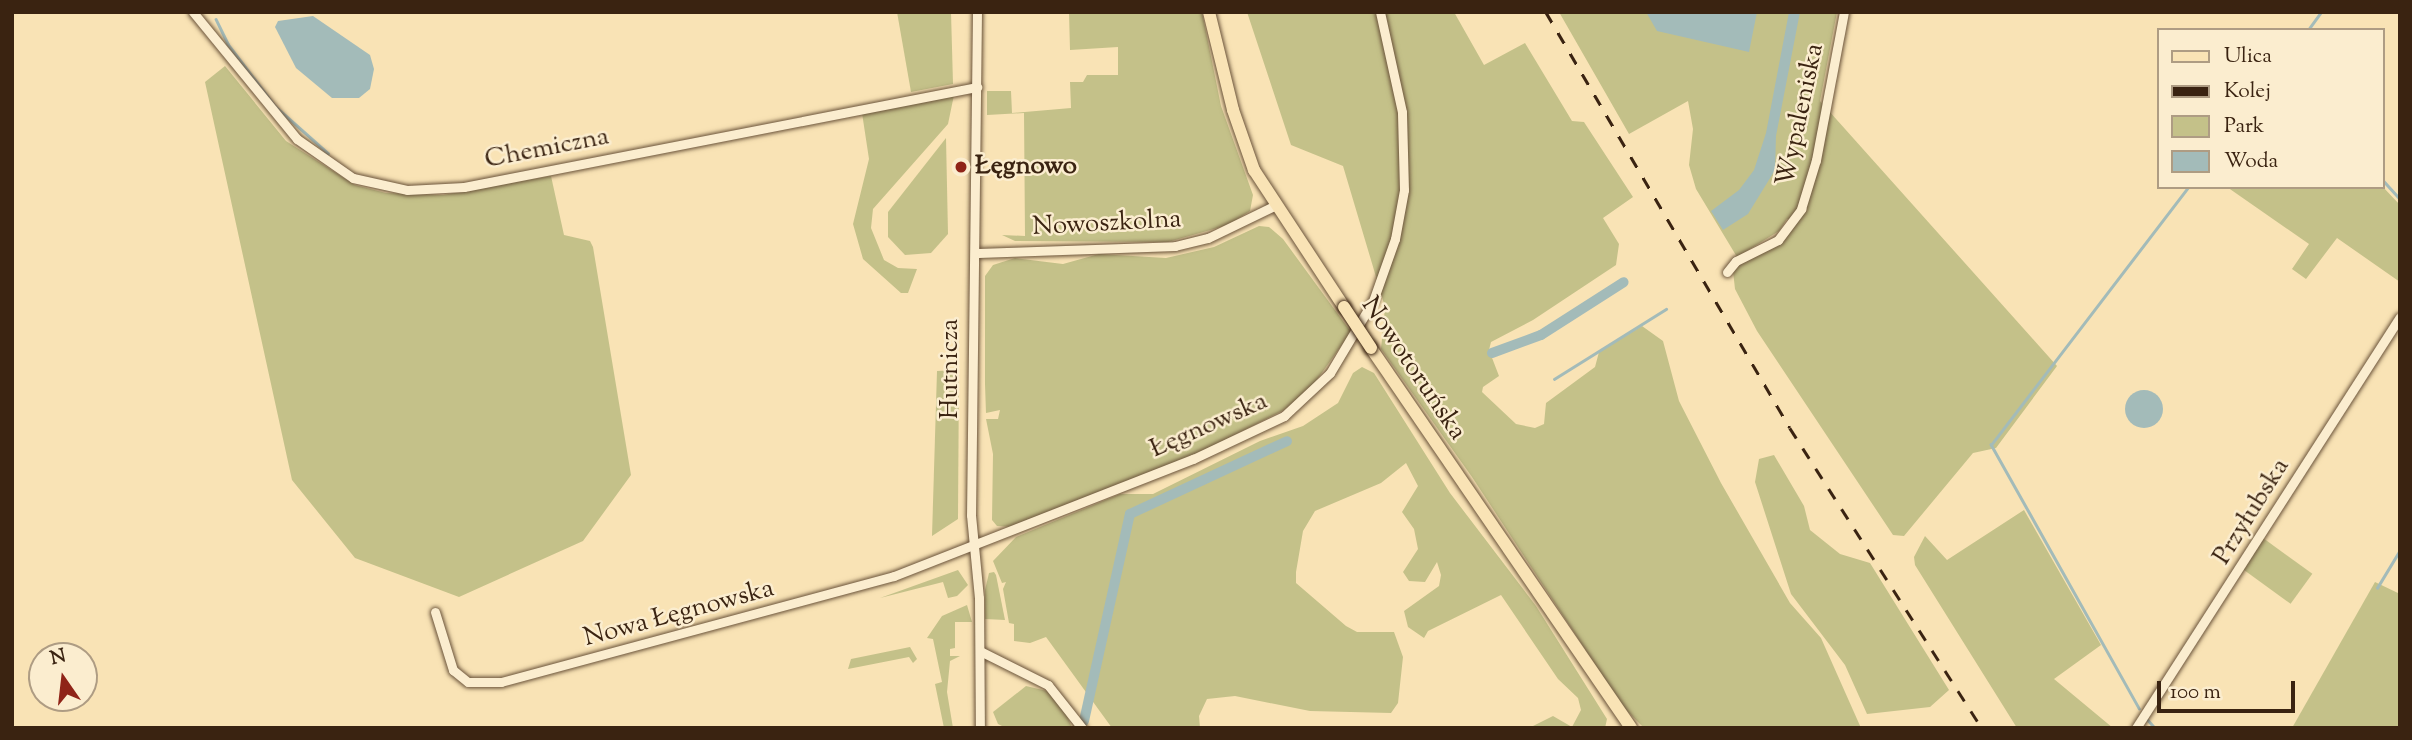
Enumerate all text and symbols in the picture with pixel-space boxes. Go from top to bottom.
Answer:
legend [2156,28,2384,189]
street label: Wypaleniska [1771,41,1831,189]
text: Ulica [2224,42,2272,72]
text: Kolej [2224,77,2271,107]
text: Park [2224,112,2264,142]
street label: Chemiczna [482,122,612,176]
text: Woda [2224,147,2278,177]
place label: Łęgnowo [975,151,1077,183]
marker: Łęgnowo [953,159,969,175]
street label: Nowoszkolna [1032,205,1182,243]
street label: Nowotoruńska [1354,291,1472,447]
street label: Hutnicza [935,319,967,419]
street label: Łęgnowska [1146,386,1272,466]
street label: Przyłubska [2207,453,2297,571]
street label: Nowa Łęgnowska [580,574,778,654]
north arrow [28,642,98,712]
text: N [48,643,69,673]
scale bar [2160,666,2298,710]
text: 100 m [2170,678,2221,708]

